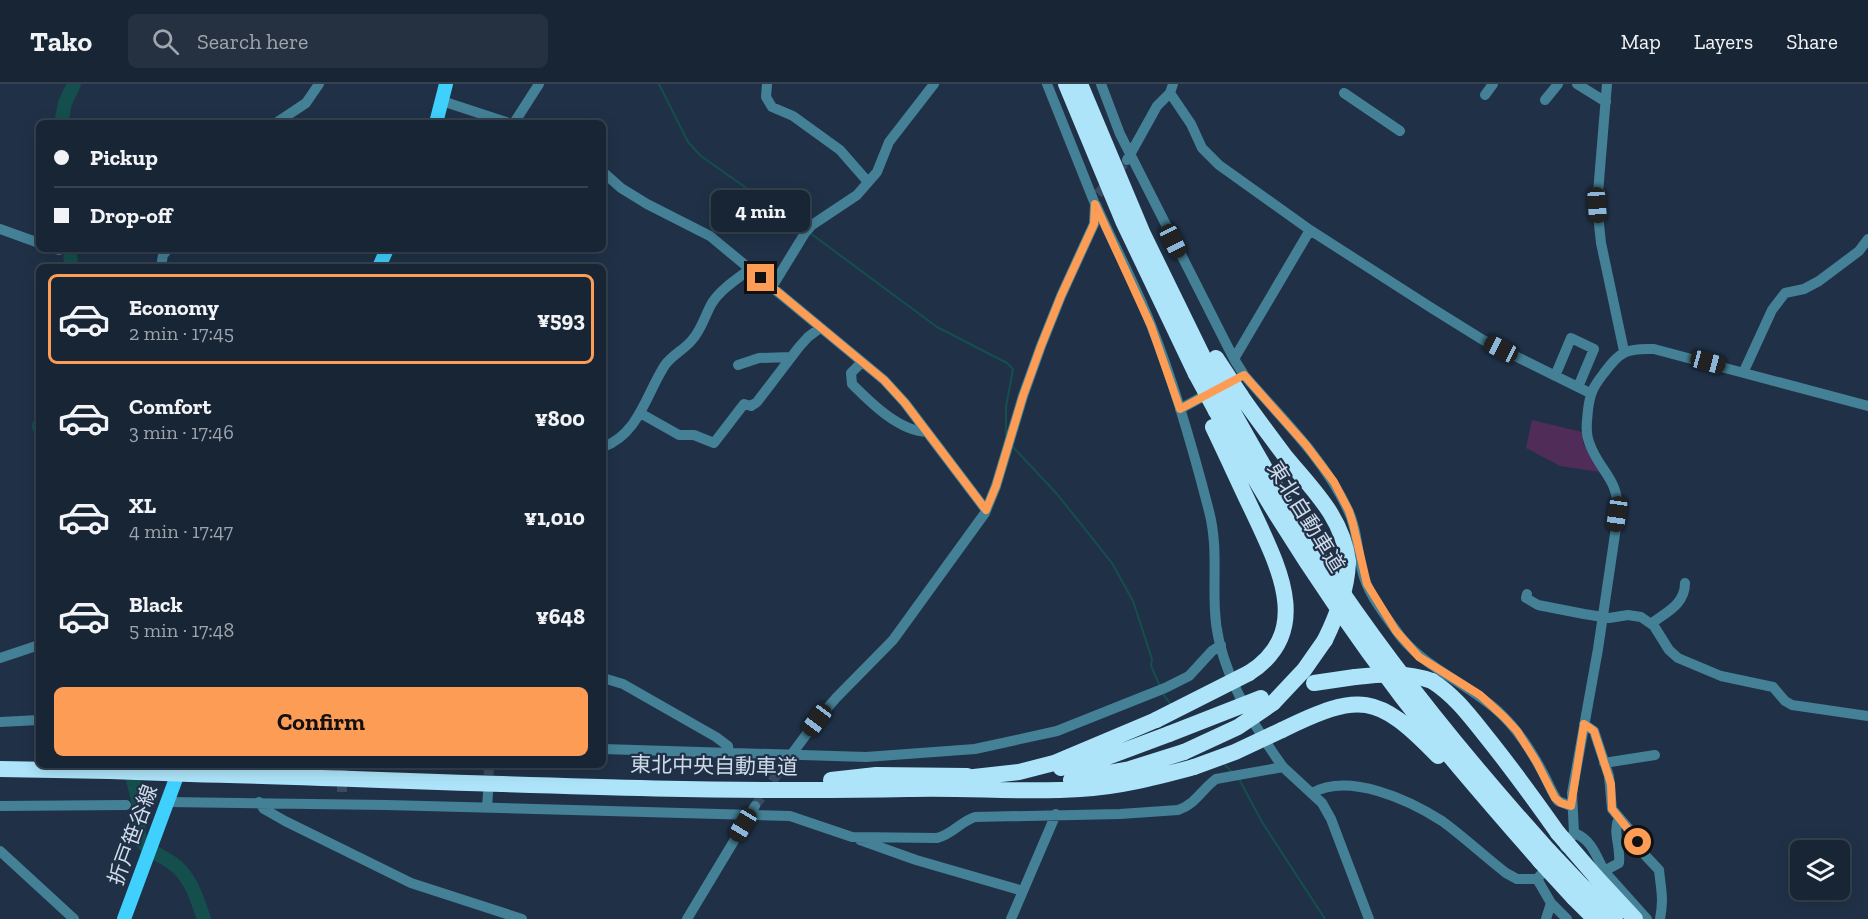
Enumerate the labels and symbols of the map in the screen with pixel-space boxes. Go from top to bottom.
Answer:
car [1587,186,1607,224]
callout: 4 min [712,191,810,233]
car [1157,221,1189,261]
route end [747,264,774,291]
car [1481,333,1521,365]
car [1688,349,1728,375]
street label: 東北自動車道 [1262,457,1350,577]
car [1606,495,1628,533]
car [799,700,835,740]
street label: 東北中央自動車道 [630,752,798,779]
street label: 折戸笹谷線 [103,781,162,888]
car [726,805,760,845]
route start [1624,828,1651,855]

